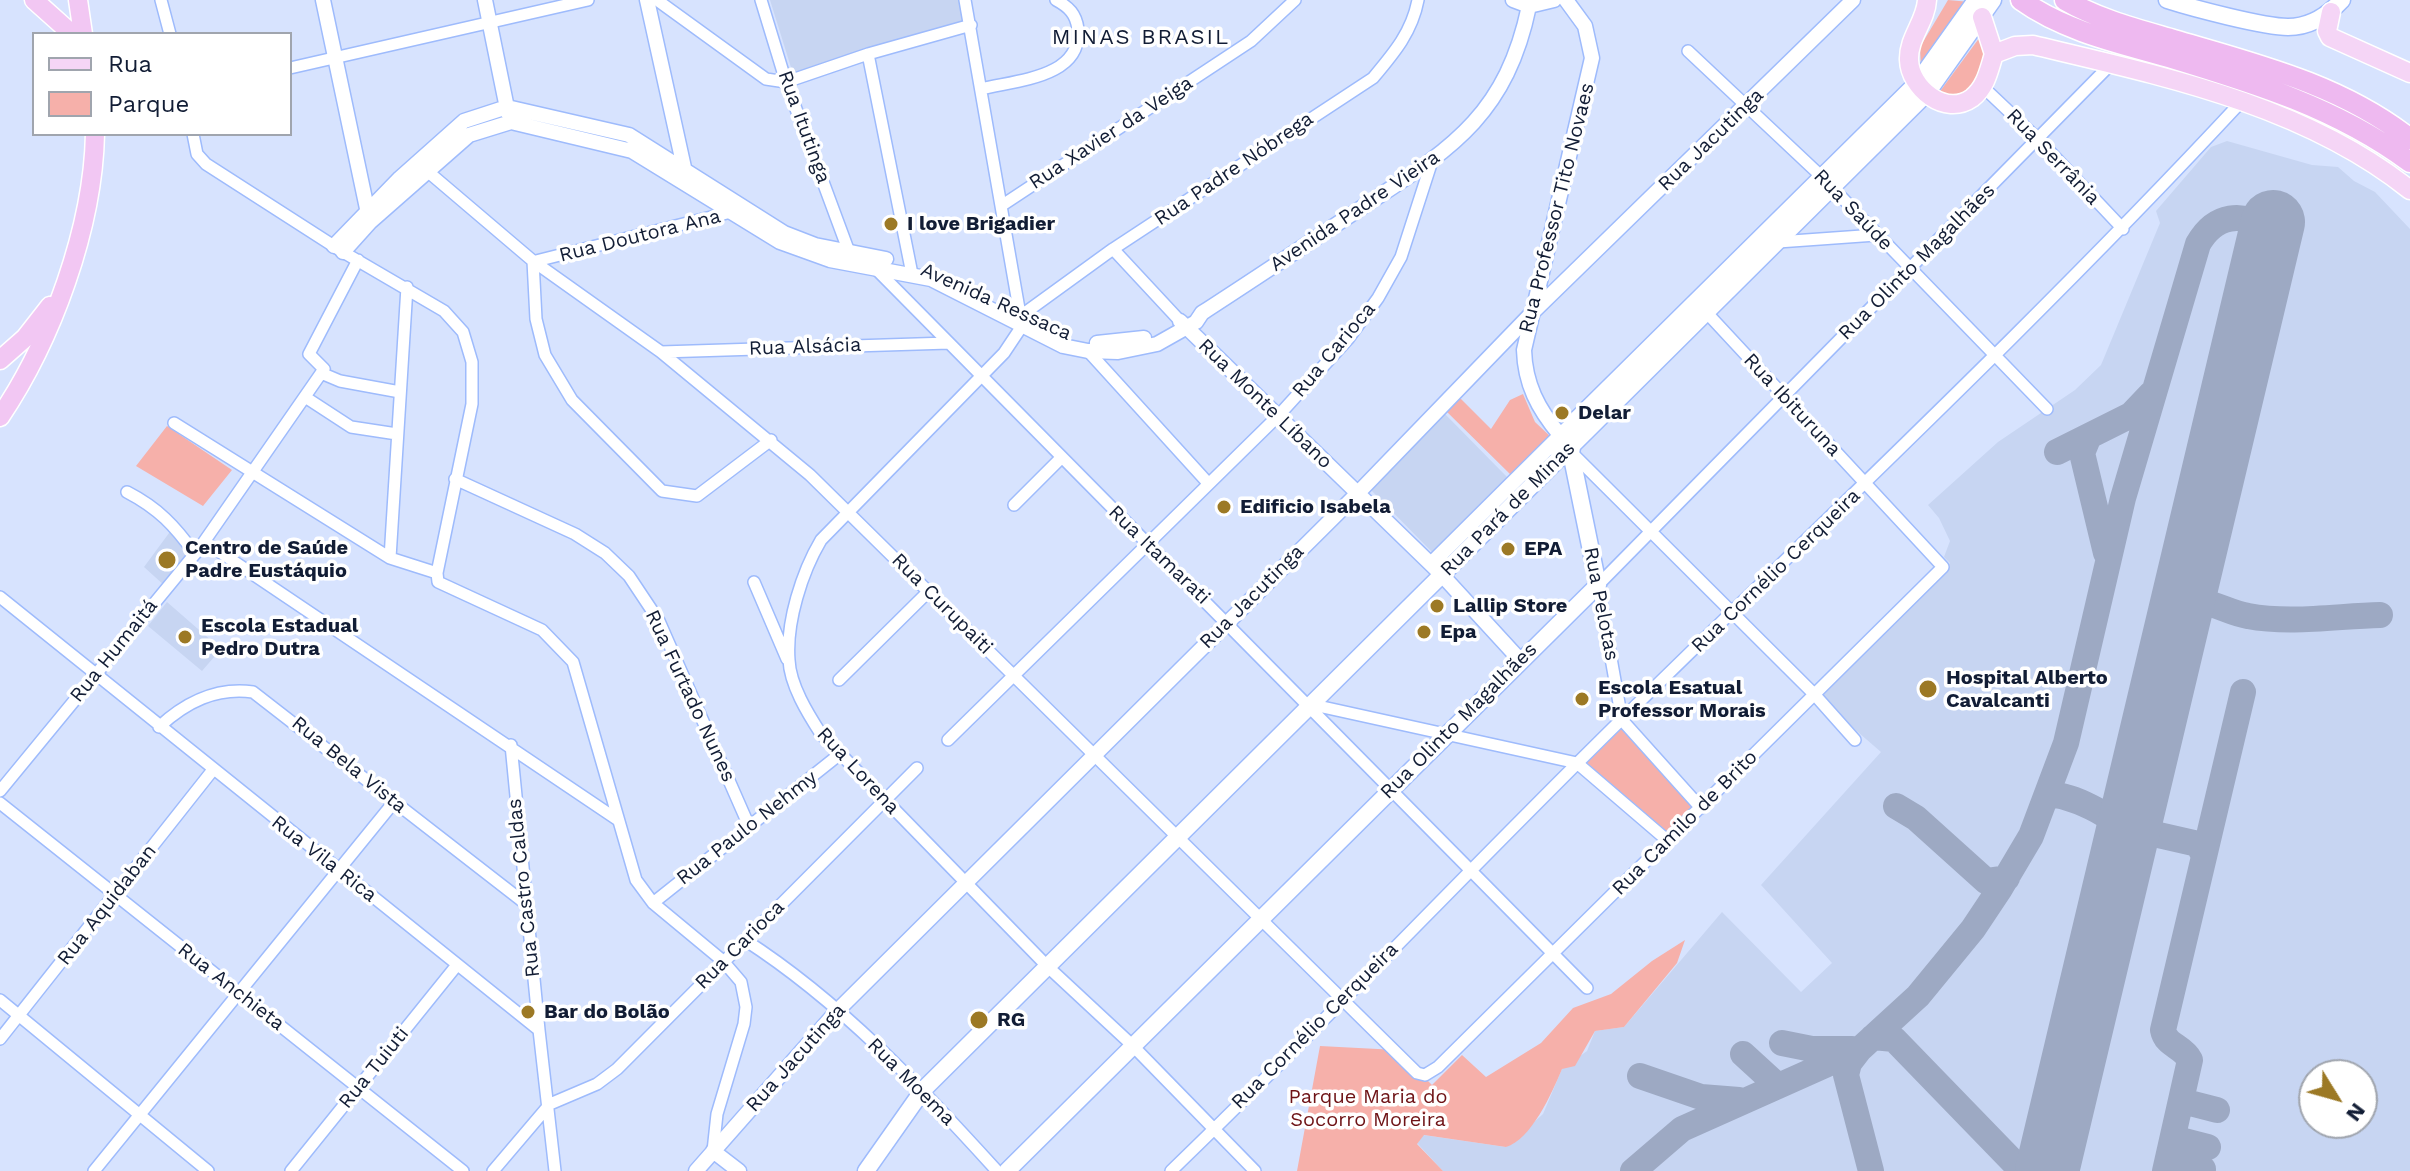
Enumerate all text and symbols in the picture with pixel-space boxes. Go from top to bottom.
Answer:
district label: MINAS BRASIL [1052,25,1230,51]
legend [32,32,292,136]
text: Rua [108,50,152,78]
street label: Rua Itutinga [773,67,835,187]
street label: Rua Xavier da Veiga [1025,71,1197,195]
street label: Rua Professor Tito Novaes [1514,80,1600,336]
street label: Rua Jacutinga [1653,84,1769,196]
text: Parque [108,90,189,118]
street label: Rua Serrânia [2001,104,2105,210]
street label: Rua Padre Nóbrega [1150,107,1318,231]
street label: Avenida Padre Vieira [1266,145,1444,277]
street label: Rua Saúde [1808,164,1898,256]
street label: Rua Olinto Magalhães [1834,179,2000,345]
street label: Rua Doutora Ana [557,204,723,268]
place label: I love Brigadier [907,212,1055,236]
marker: I love Brigadier [882,215,900,233]
street label: Avenida Ressaca [917,258,1075,346]
street label: Rua Carioca [1287,298,1381,402]
street label: Rua Alsácia [748,333,862,361]
street label: Rua Monte Líbano [1193,334,1337,474]
street label: Rua Ibituruna [1738,348,1846,462]
place label: Delar [1578,401,1631,425]
marker: Delar [1553,404,1571,422]
street label: Rua Pará de Minas [1436,437,1580,581]
street label: Rua Cornélio Cerqueira [1687,484,1865,658]
place label: Edificio Isabela [1240,495,1391,519]
marker: Edificio Isabela [1215,498,1233,516]
street label: Rua Itamarati [1103,500,1215,610]
place label: Centro de Saúde Padre Eustáquio [185,536,348,583]
place label: EPA [1524,537,1562,561]
street label: Rua Jacutinga [1195,540,1309,654]
marker: EPA [1499,540,1517,558]
street label: Rua Pelotas [1578,545,1624,663]
street label: Rua Curupaiti [886,548,998,660]
marker: Centro de Saúde Padre Eustáquio [156,549,178,571]
place label: Lallip Store [1453,594,1567,618]
street label: Rua Humaitá [65,595,163,707]
marker: Lallip Store [1428,597,1446,615]
street label: Rua Furtado Nunes [640,606,740,786]
place label: Escola Estadual Pedro Dutra [201,614,358,661]
place label: Epa [1440,620,1477,644]
marker: Epa [1415,623,1433,641]
marker: Escola Estadual Pedro Dutra [176,628,194,646]
street label: Rua Olinto Magalhães [1376,638,1542,804]
place label: Hospital Alberto Cavalcanti [1946,666,2108,713]
place label: Escola Esatual Professor Morais [1598,676,1766,723]
marker: Hospital Alberto Cavalcanti [1917,678,1939,700]
marker: Escola Esatual Professor Morais [1573,690,1591,708]
street label: Rua Bela Vista [287,711,411,819]
street label: Rua Lorena [812,722,904,820]
street label: Rua Camilo de Brito [1607,745,1763,901]
street label: Rua Paulo Nehmy [672,766,822,890]
street label: Rua Castro Caldas [503,797,545,979]
street label: Rua Vila Rica [267,810,381,908]
street label: Rua Aquidaban [52,840,162,970]
street label: Rua Carioca [690,895,790,995]
street label: Rua Anchieta [173,938,289,1036]
street label: Rua Cornélio Cerqueira [1227,938,1403,1114]
street label: Rua Jacutinga [741,999,851,1117]
place label: Bar do Bolão [544,1000,670,1024]
marker: Bar do Bolão [519,1003,537,1021]
place label: RG [997,1008,1025,1032]
marker: RG [968,1009,990,1031]
street label: Rua Tuiuti [334,1022,414,1114]
street label: Rua Moema [862,1033,960,1131]
north arrow [2298,1059,2378,1139]
park label: Parque Maria do Socorro Moreira [1288,1085,1448,1132]
text: N [2341,1099,2371,1127]

